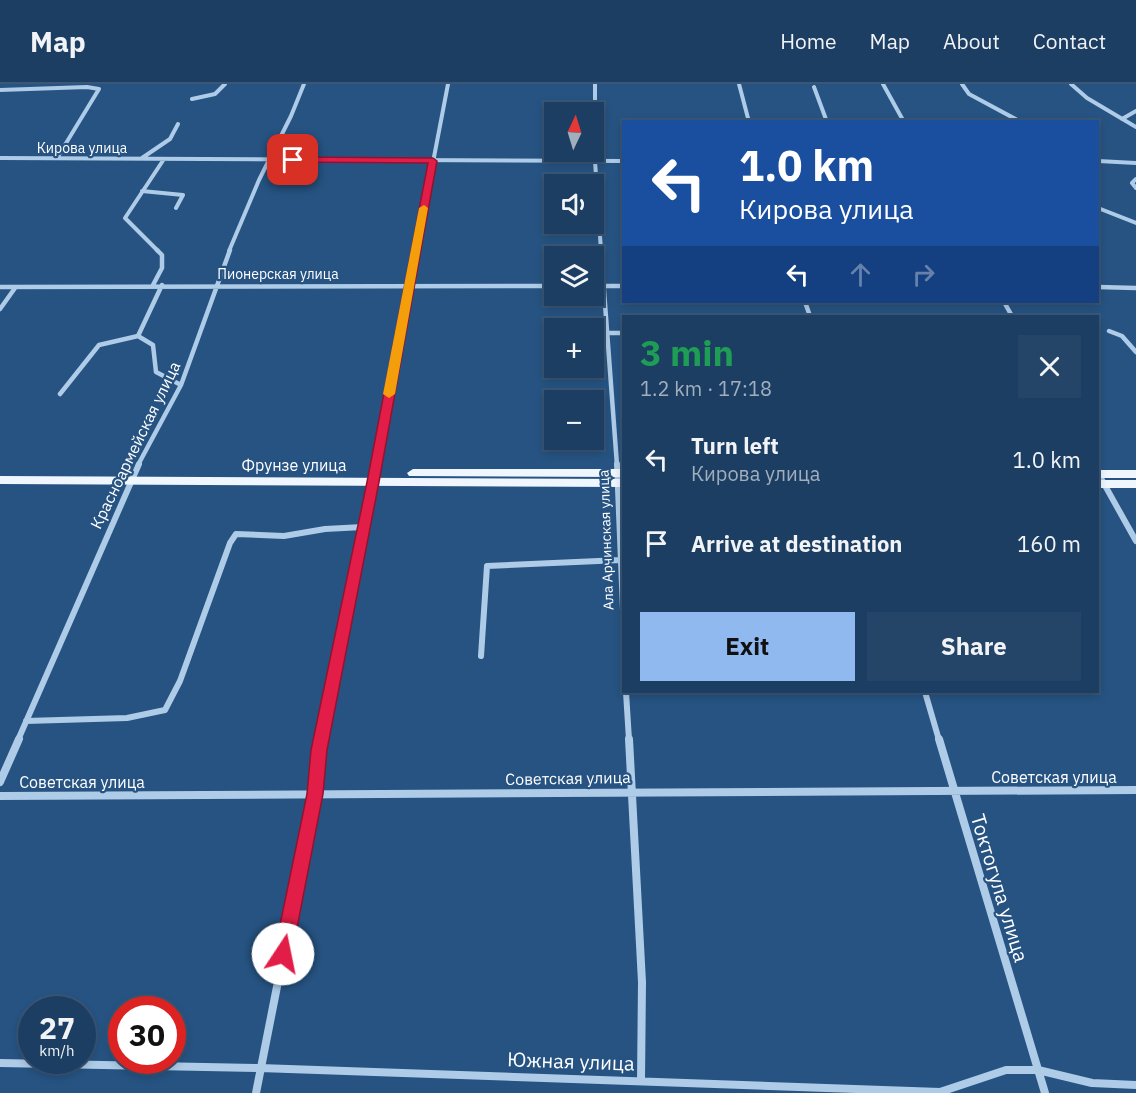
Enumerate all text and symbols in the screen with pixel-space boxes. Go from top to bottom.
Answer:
text: Map [30,23,86,60]
text: Home [780,27,837,55]
text: Map [870,27,910,55]
text: About [943,27,1000,55]
text: Contact [1033,27,1106,55]
north arrow [544,102,604,162]
map controls [544,102,604,450]
pin [267,134,318,185]
text: 1.0 km [739,138,874,193]
street label: Кирова улица [37,139,128,157]
icon: arrive [276,143,309,176]
icon: left [640,144,718,222]
button: sound [544,174,604,234]
text: Кирова улица [739,191,914,226]
button: layers [544,246,604,306]
icon: left [781,258,814,291]
icon: ahead [844,258,877,291]
icon: right [907,258,940,291]
street label: Пионерская улица [217,265,339,283]
button: + [544,318,604,378]
text: 3 min [640,329,734,376]
button: close [1018,335,1081,398]
street label: Красноармейская улица [86,358,184,532]
text: 1.2 km · 17:18 [640,375,772,402]
button: − [544,390,604,450]
text: Turn left [691,431,779,460]
icon: left [640,443,673,476]
text: 1.0 km [1013,445,1081,474]
street label: Фрунзе улица [242,455,347,475]
text: Кирова улица [691,460,820,487]
street label: Ала Арчинская улица [595,469,617,611]
icon: arrive [640,527,673,560]
text: Arrive at destination [691,529,902,558]
text: 160 m [1017,529,1081,558]
button: Exit [640,612,855,681]
button: Share [867,612,1081,681]
street label: Советская улица [505,767,631,789]
street label: Советская улица [991,767,1117,787]
street label: Советская улица [19,772,145,792]
street label: Токтогула улица [965,811,1035,966]
position arrow [251,922,315,986]
speed limit sign: 30 [108,996,186,1074]
text: 27 [39,1008,75,1047]
text: km/h [39,1041,75,1060]
street label: Южная улица [507,1045,636,1077]

